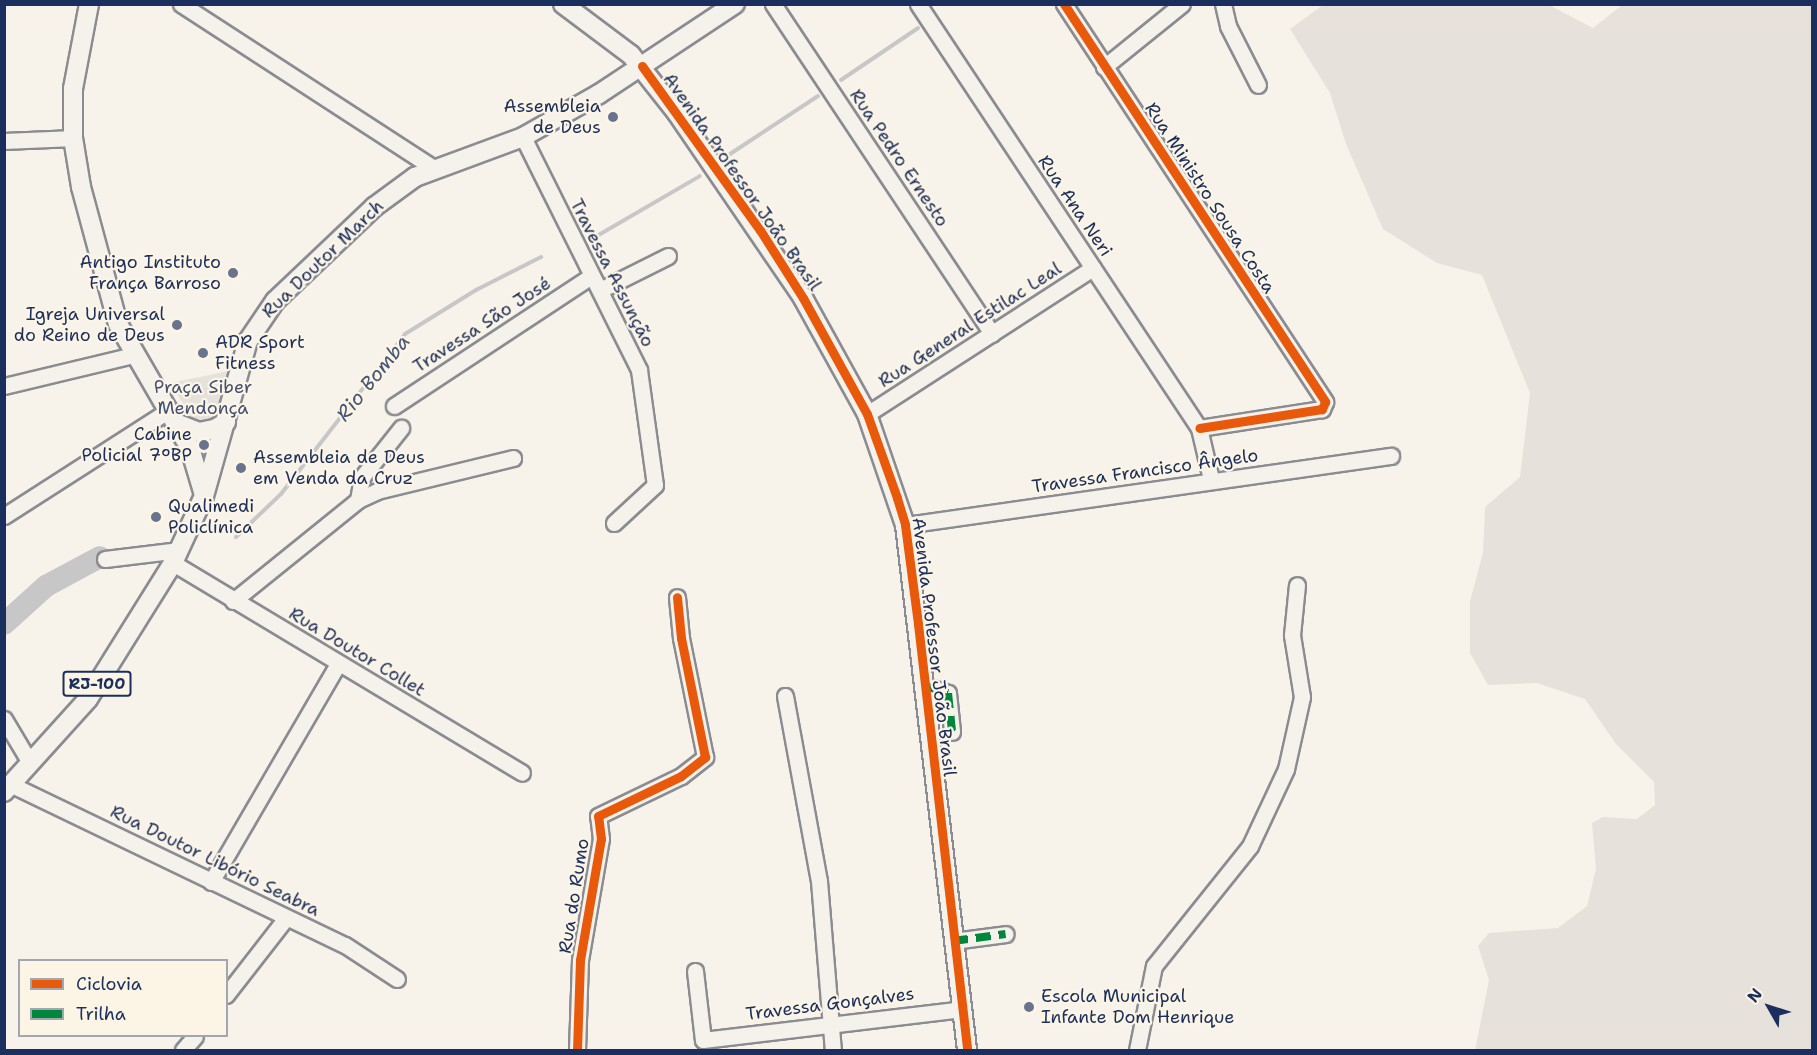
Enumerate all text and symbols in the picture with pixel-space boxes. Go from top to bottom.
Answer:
street label: Avenida Professor João Brasil [658,69,826,295]
street label: Rua Pedro Ernesto [845,85,953,231]
place label: Assembleia de Deus [504,96,601,138]
street label: Rua Ministro Sousa Costa [1140,98,1280,298]
marker: Assembleia de Deus [606,110,620,124]
street label: Rua Ana Neri [1033,151,1117,261]
street label: Rua Doutor March [258,195,388,323]
street label: Travessa Assunção [565,195,659,351]
place label: Antigo Instituto França Barroso [80,252,221,294]
street label: Rua General Estilac Leal [875,258,1065,392]
marker: Antigo Instituto França Barroso [226,266,240,280]
street label: Travessa São José [409,273,555,377]
place label: Igreja Universal do Reino de Deus [14,304,165,346]
marker: Igreja Universal do Reino de Deus [170,318,184,332]
water label: Rio Bomba [331,330,415,426]
place label: ADR Sport Fitness [215,332,305,374]
marker: ADR Sport Fitness [196,346,210,360]
park label: Praça Siber Mendonça [154,377,252,420]
place label: Cabine Policial 7ºBP [81,424,192,466]
marker: Cabine Policial 7ºBP [197,438,211,452]
street label: Travessa Francisco Ângelo [1030,444,1260,498]
place label: Assembleia de Deus em Venda da Cruz [253,447,425,490]
marker: Assembleia de Deus em Venda da Cruz [234,461,248,475]
place label: Qualimedi Policlínica [168,496,254,538]
marker: Qualimedi Policlínica [149,510,163,524]
street label: Avenida Professor João Brasil [907,516,961,778]
street label: Rua Doutor Collet [285,603,429,701]
road number: RJ-100 [63,671,132,697]
street label: Rua Doutor Libório Seabra [107,801,323,921]
street label: Rua do Rumo [554,837,594,955]
legend [18,959,228,1037]
text: Ciclovia [76,972,142,996]
north arrow [1739,977,1799,1037]
street label: Travessa Gonçalves [744,983,916,1025]
text: N [1742,984,1767,1007]
place label: Escola Municipal Infante Dom Henrique [1041,986,1234,1028]
marker: Escola Municipal Infante Dom Henrique [1022,1000,1036,1014]
text: Trilha [76,1002,126,1026]

